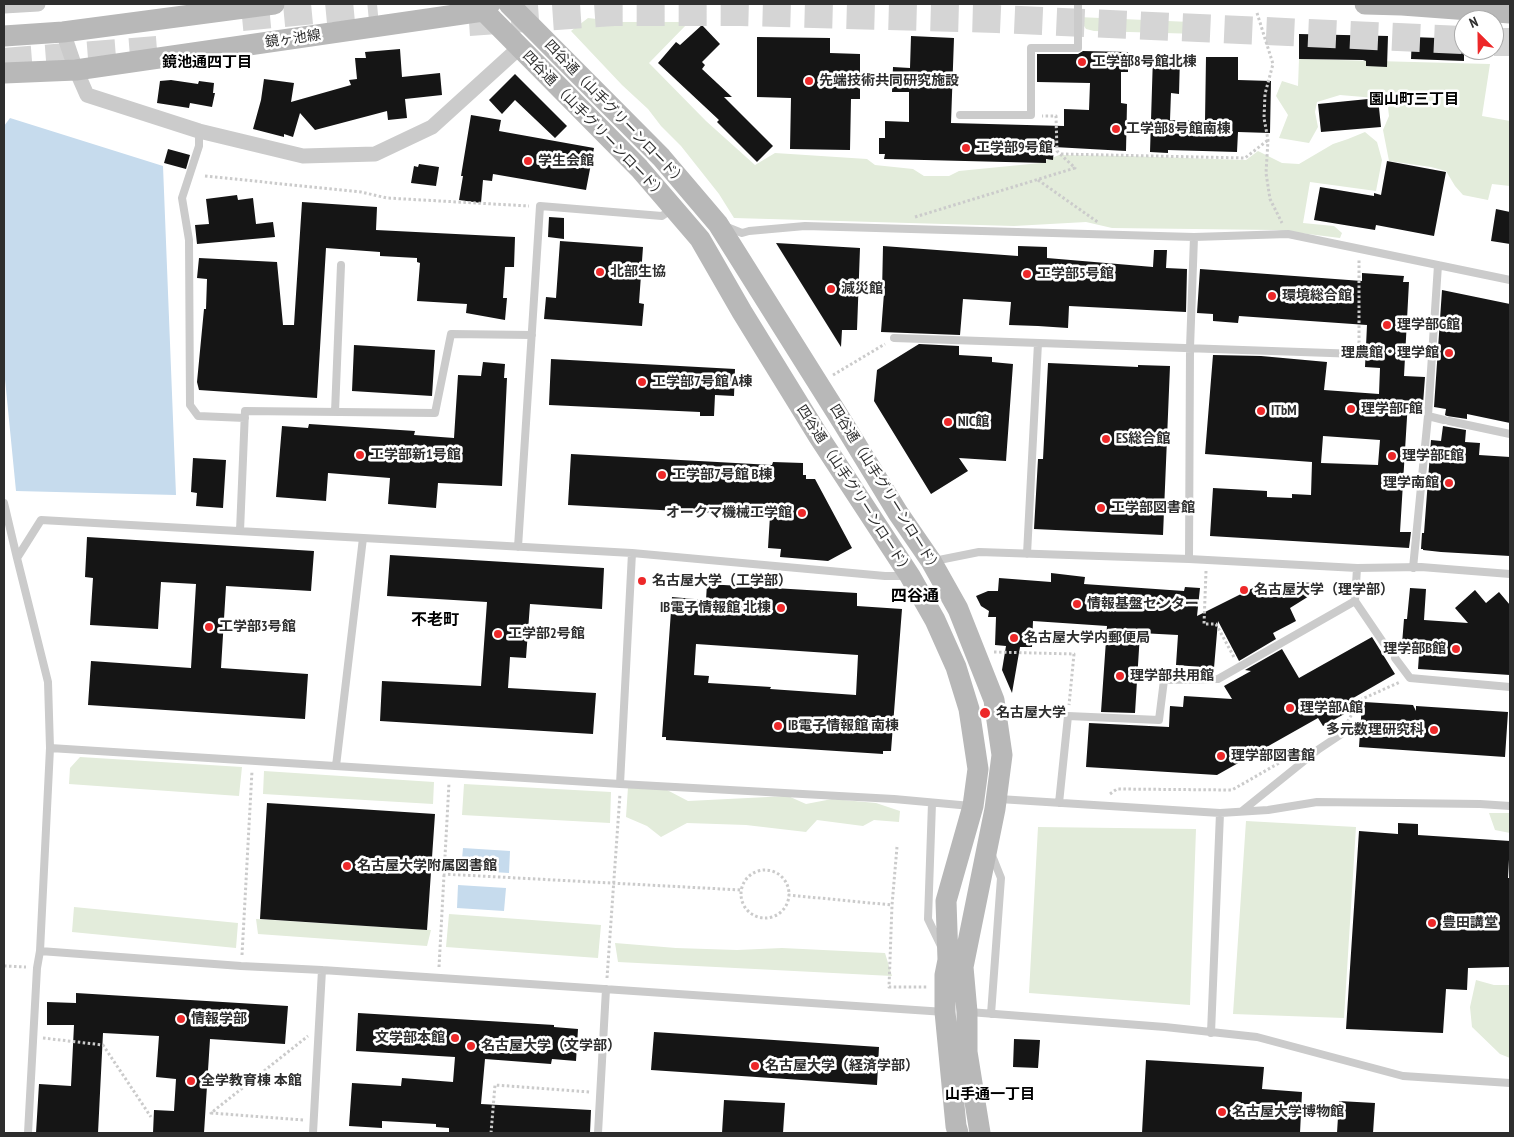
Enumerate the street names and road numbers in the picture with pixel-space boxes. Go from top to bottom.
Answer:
street label: 鏡ヶ池線 [264,27,322,51]
street label: 四谷通（山手グリーンロード） [541,37,689,189]
street label: 四谷通 （山手グリーンロード） [519,48,669,202]
street label: 四谷通（山手グリーンロード） [826,401,944,577]
street label: 四谷通 （山手グリーンロード） [793,402,915,578]

